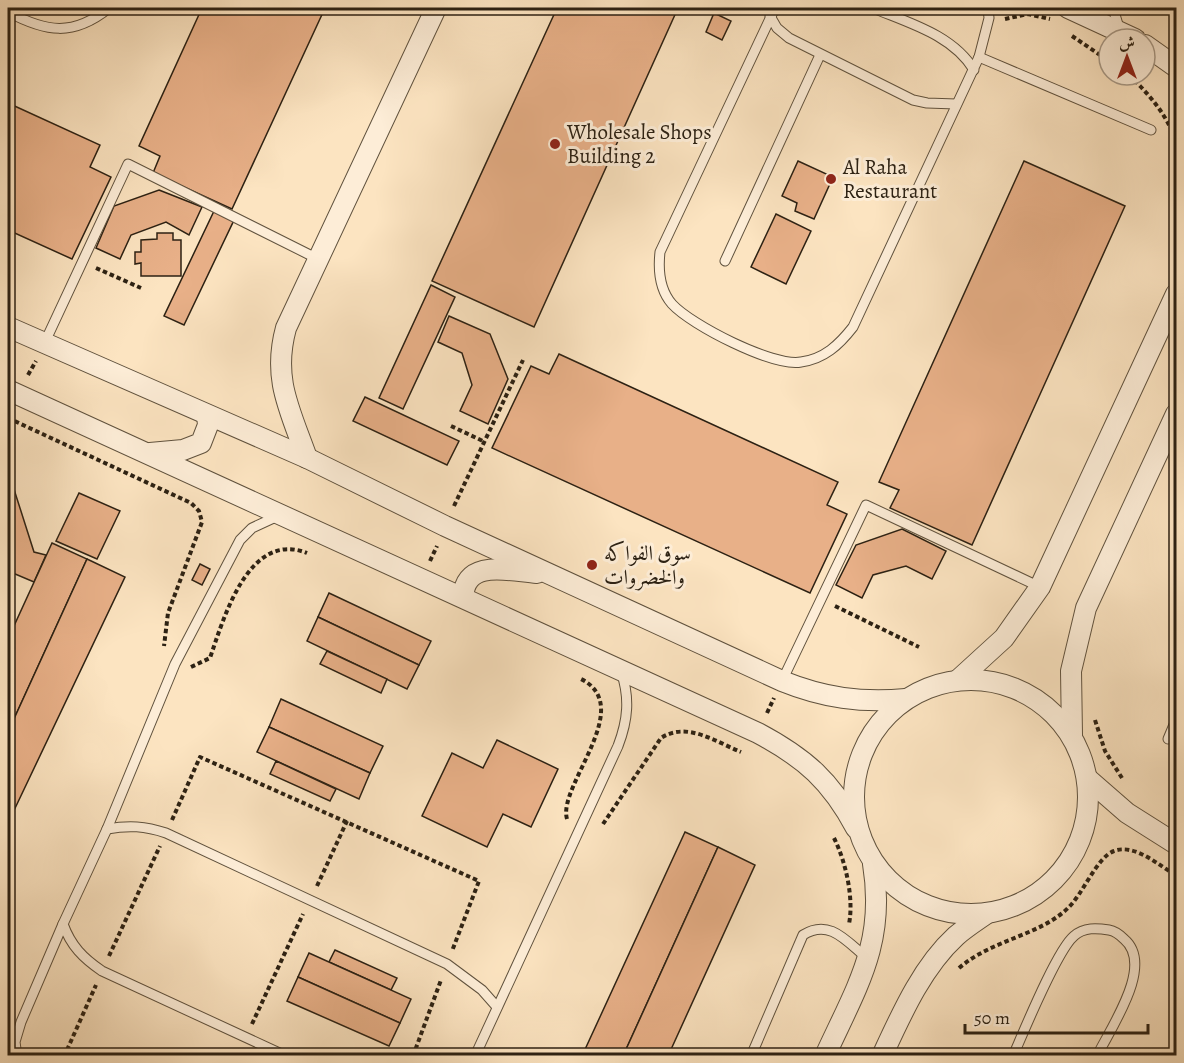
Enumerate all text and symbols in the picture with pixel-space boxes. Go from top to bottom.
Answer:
north arrow [1097,27,1157,87]
text: ش [1119,32,1135,54]
place label: Wholesale Shops Building 2 [566,118,712,170]
marker: Wholesale Shops Building 2 [548,137,562,151]
place label: Al Raha Restaurant [842,153,937,205]
marker: Al Raha Restaurant [824,172,838,186]
place label: سوق الفواكه والخضروات [604,539,691,591]
marker: سوق الفواكه والخضروات [585,558,599,572]
scale bar [965,997,1148,1035]
text: 50 m [974,1006,1010,1030]

